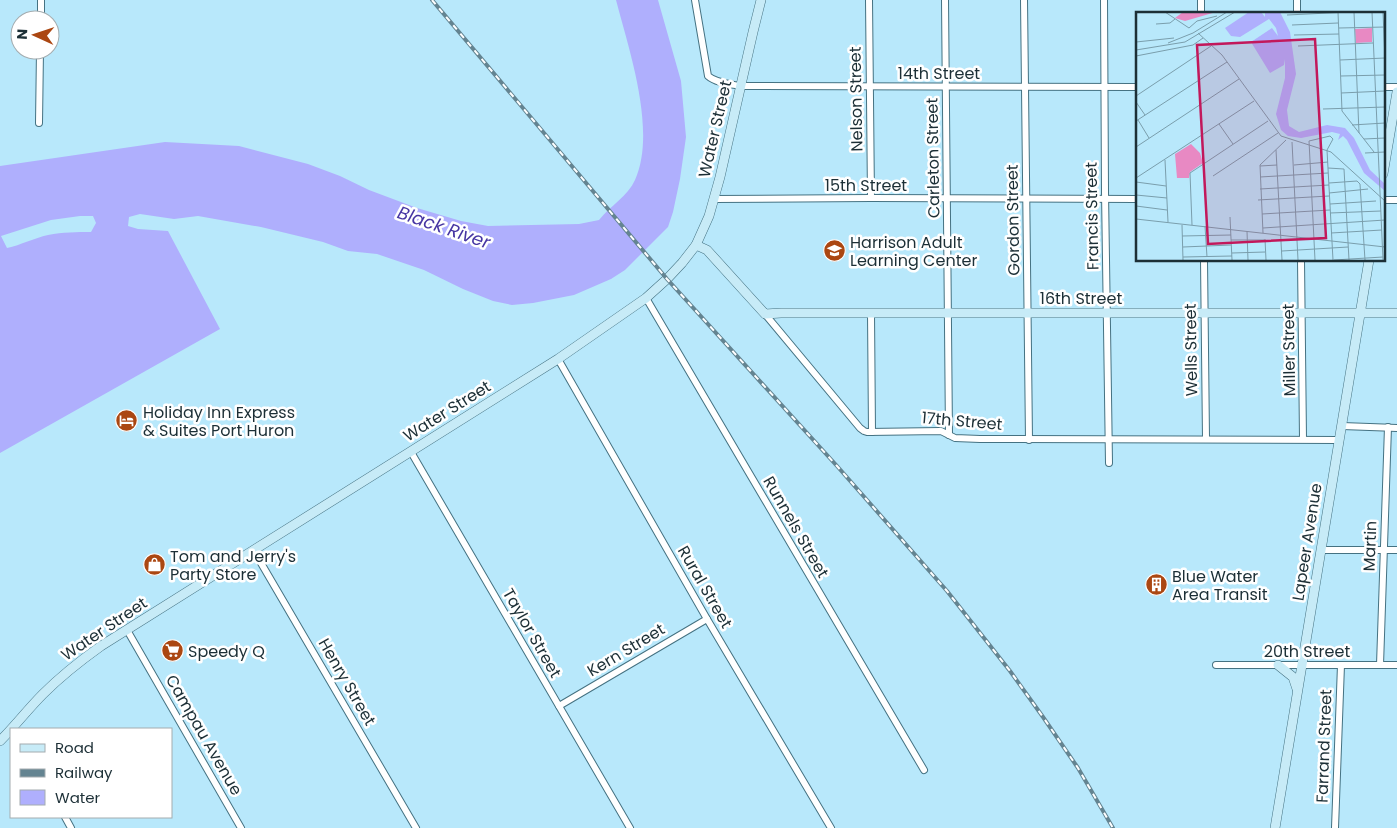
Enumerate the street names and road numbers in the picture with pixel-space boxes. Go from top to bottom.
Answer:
street label: Nelson Street [844,46,868,152]
street label: 14th Street [898,62,980,85]
street label: Water Street [693,78,737,180]
street label: Carleton Street [920,97,946,218]
street label: Francis Street [1080,162,1104,270]
street label: Gordon Street [1001,164,1025,276]
street label: 15th Street [825,174,907,197]
street label: 16th Street [1040,287,1122,310]
street label: Wells Street [1179,303,1203,397]
street label: Miller Street [1277,303,1301,396]
street label: Water Street [399,375,495,447]
street label: 17th Street [921,406,1004,436]
street label: Runnels Street [758,472,834,582]
street label: Lapeer Avenue [1286,482,1328,602]
street label: Martin [1358,520,1382,572]
street label: Rural Street [672,541,738,633]
street label: Taylor Street [497,584,567,682]
street label: Water Street [56,592,152,666]
street label: Kern Street [583,618,669,682]
street label: Henry Street [313,634,381,730]
street label: 20th Street [1264,640,1350,663]
street label: Campau Avenue [160,670,248,800]
street label: Farrand Street [1311,689,1337,803]

